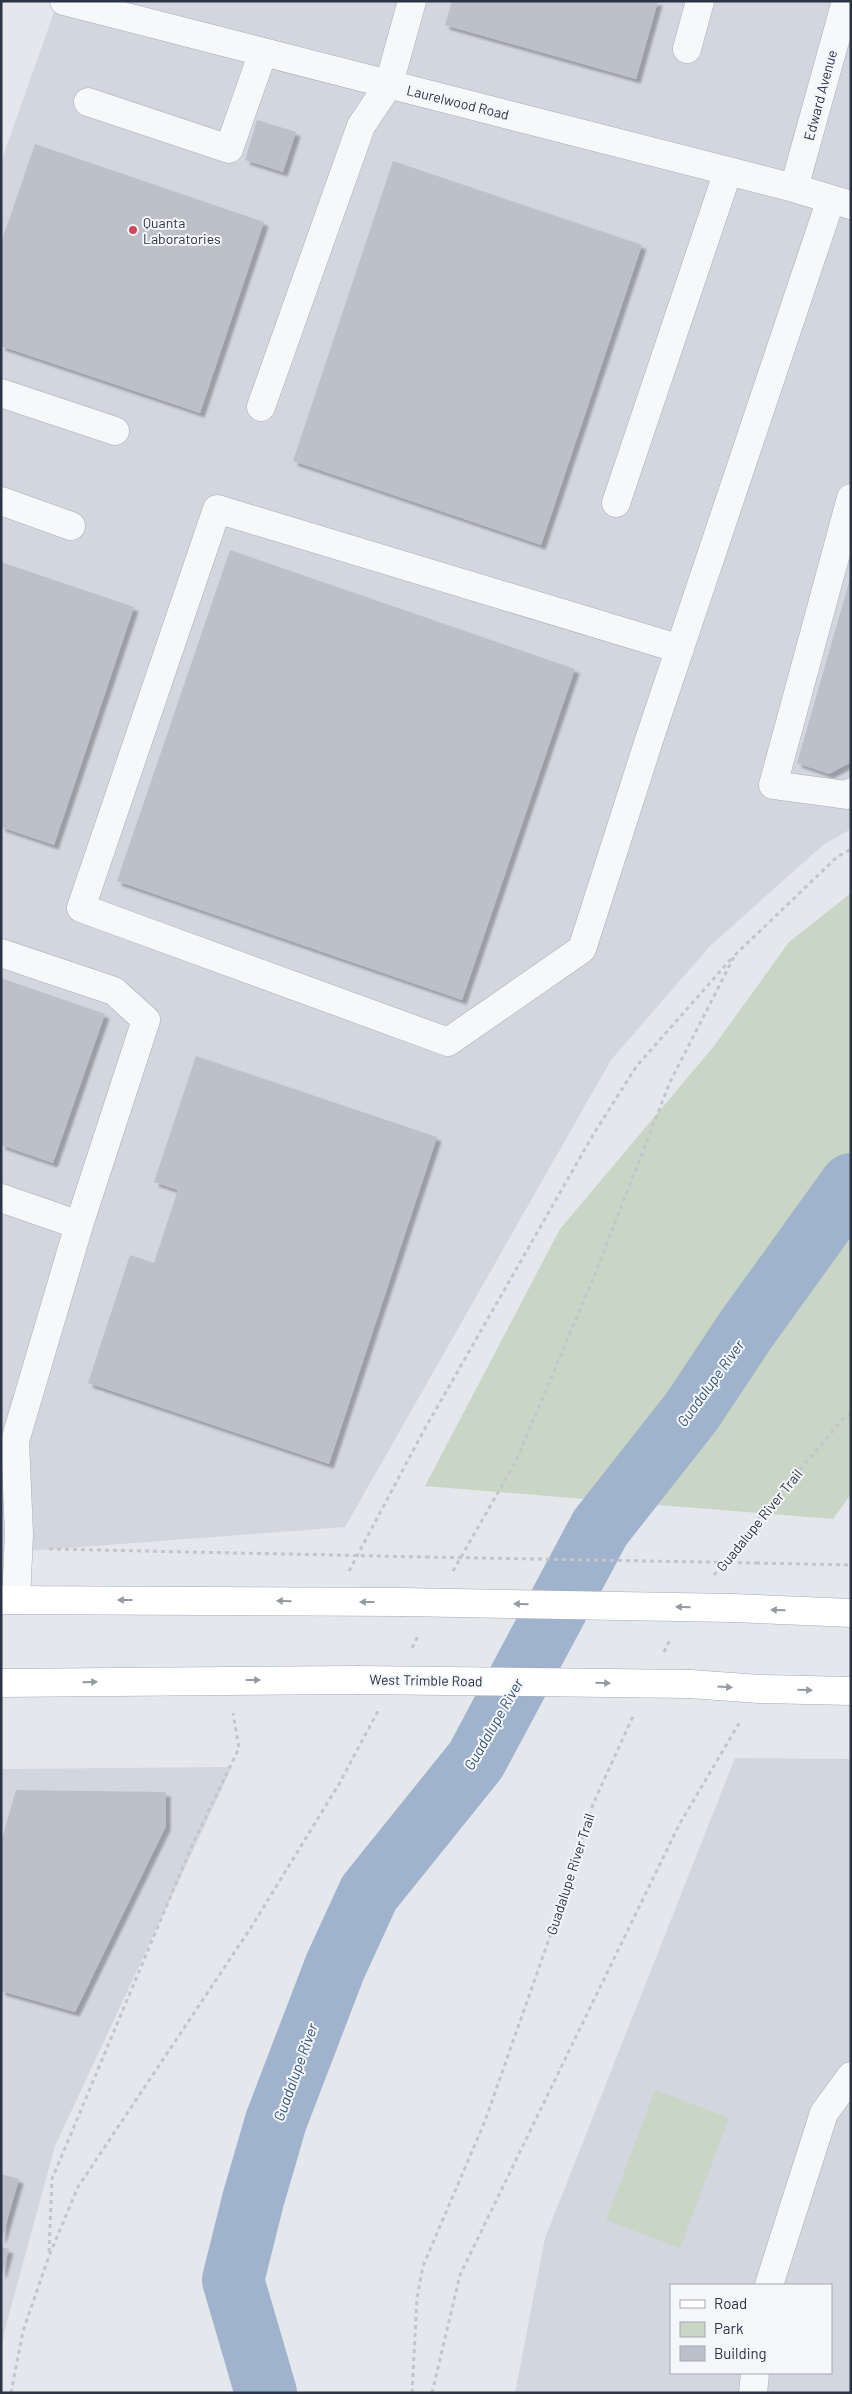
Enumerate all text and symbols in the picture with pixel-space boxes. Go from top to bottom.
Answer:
street label: Edward Avenue [800,48,840,142]
street label: Laurelwood Road [405,81,511,123]
place label: Quanta Laboratories [143,214,221,247]
marker: Quanta Laboratories [127,224,139,236]
water label: Guadalupe River [673,1336,748,1430]
street label: Guadalupe River Trail [712,1465,806,1575]
one-way arrow [117,1596,133,1604]
one-way arrow [276,1597,292,1605]
one-way arrow [359,1598,375,1606]
one-way arrow [513,1600,529,1608]
one-way arrow [675,1603,691,1611]
one-way arrow [770,1605,786,1613]
street label: West Trimble Road [369,1671,483,1689]
water label: Guadalupe River [460,1674,527,1773]
one-way arrow [245,1676,261,1684]
one-way arrow [83,1677,99,1685]
one-way arrow [595,1679,611,1687]
one-way arrow [717,1683,733,1691]
one-way arrow [797,1686,813,1694]
street label: Guadalupe River Trail [542,1811,598,1937]
water label: Guadalupe River [269,2020,321,2123]
legend [670,2284,832,2374]
text: Road [714,2294,747,2312]
text: Park [714,2319,744,2337]
text: Building [714,2344,767,2362]

